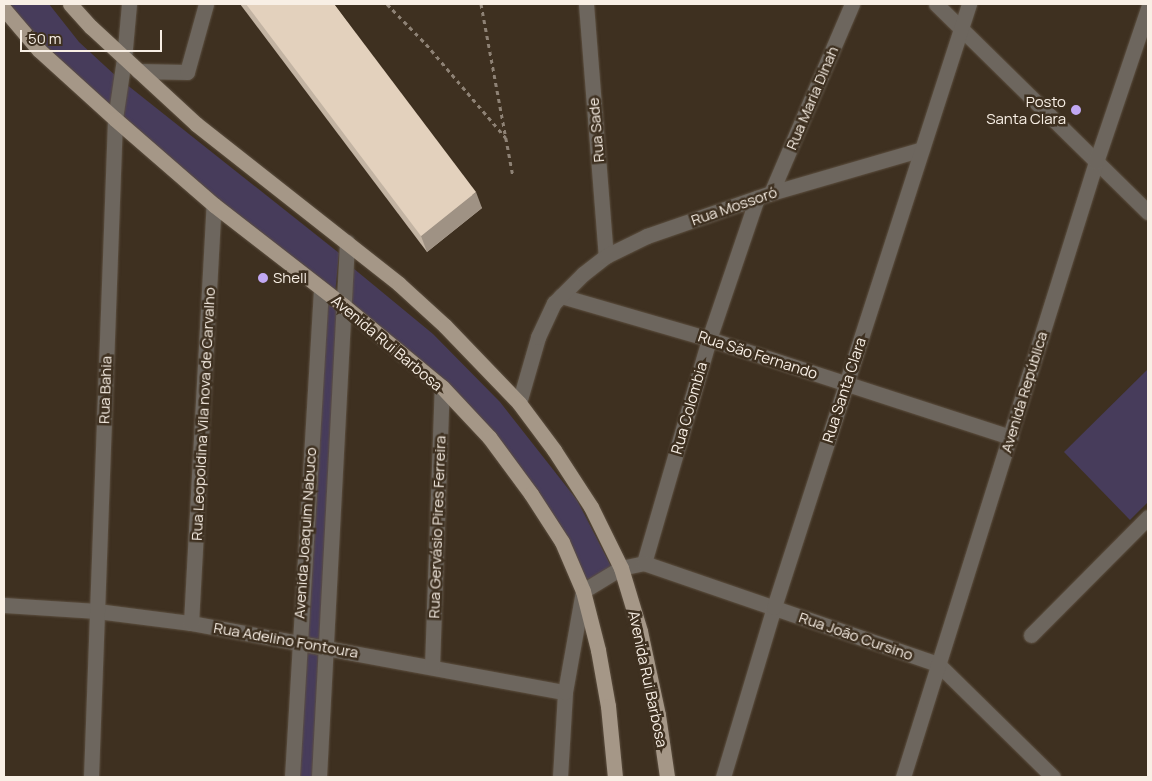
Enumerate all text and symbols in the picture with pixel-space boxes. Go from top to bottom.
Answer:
scale bar [22,20,165,52]
text: 50 m [28,28,62,49]
street label: Rua Maria Dinah [782,44,842,152]
place label: Posto Santa Clara [986,92,1066,127]
street label: Rua Sade [584,97,608,163]
marker: Posto Santa Clara [1070,104,1082,116]
street label: Rua Mossoró [689,183,779,229]
place label: Shell [273,269,307,287]
marker: Shell [257,272,269,284]
street label: Rua Leopoldina Vila nova de Carvalho [187,287,219,541]
street label: Avenida Rui Barbosa [328,291,446,395]
street label: Rua São Fernando [696,327,820,383]
street label: Avenida República [997,329,1051,455]
street label: Rua Santa Clara [819,335,869,445]
street label: Rua Bahia [95,356,115,424]
street label: Rua Colombia [667,360,711,456]
street label: Rua Gervásio Pires Ferreira [425,435,449,619]
street label: Avenida Joaquim Nabuco [290,447,320,619]
street label: Rua João Cursino [797,608,915,664]
street label: Avenida Rui Barbosa [625,609,671,749]
street label: Rua Adelino Fontoura [212,618,360,662]

